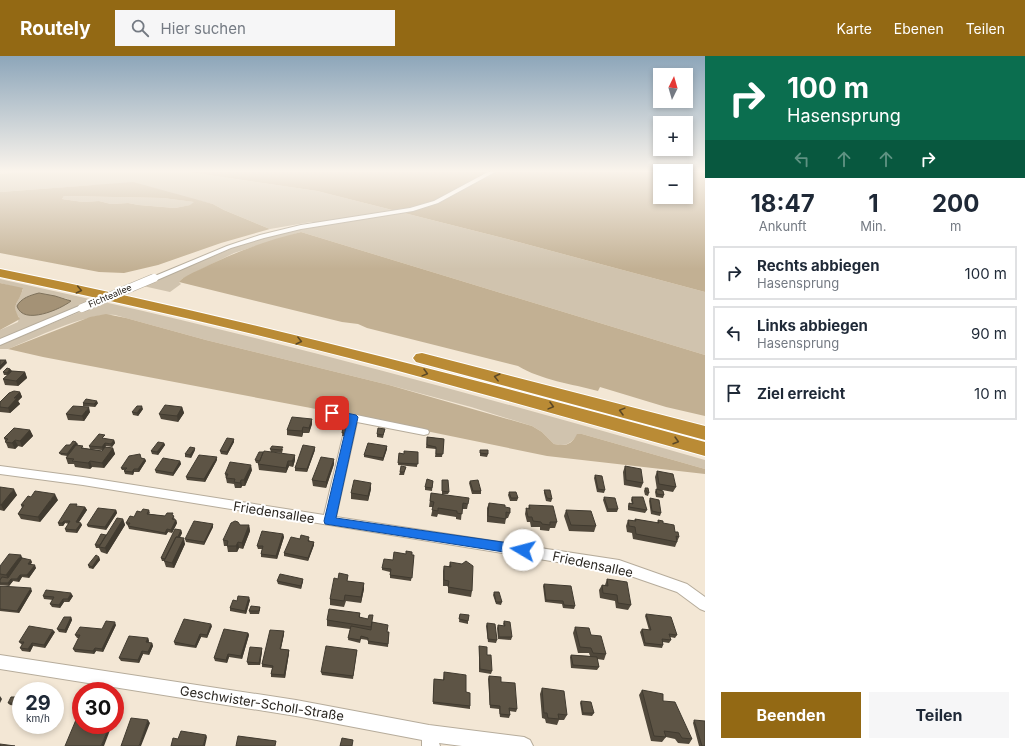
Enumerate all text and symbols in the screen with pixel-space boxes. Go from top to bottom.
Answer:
search box [115,10,395,46]
text: Routely [20,17,91,40]
icon: search [129,17,151,39]
text: Hier suchen [161,19,246,38]
text: Karte [836,20,872,37]
text: Ebenen [894,20,944,37]
text: Teilen [966,20,1005,37]
north arrow [653,68,693,108]
map controls [653,68,693,204]
text: 100 m [787,71,869,105]
icon: right [721,72,773,124]
text: Hasensprung [787,105,901,126]
button: + [653,116,693,156]
icon: left [791,148,813,170]
icon: ahead [833,148,855,170]
icon: ahead [875,148,897,170]
icon: right [917,148,939,170]
button: − [653,164,693,204]
text: 18:47 [751,189,815,218]
text: 1 [868,189,879,218]
text: 200 [932,189,979,218]
text: Ankunft [759,218,806,234]
text: Min. [860,218,887,234]
text: m [950,218,961,234]
text: Rechts abbiegen [757,256,879,275]
icon: right [723,262,745,284]
text: 100 m [965,264,1007,283]
text: Hasensprung [757,275,839,291]
street label: Fichteallee [86,281,133,310]
one-way arrow [76,285,82,293]
text: Links abbiegen [757,316,868,335]
icon: left [723,322,745,344]
text: 90 m [971,324,1007,343]
text: Hasensprung [757,335,839,351]
one-way arrow [296,336,302,344]
one-way arrow [422,368,429,376]
one-way arrow [493,374,500,382]
icon: arrive [723,382,745,404]
text: Ziel erreicht [757,384,845,403]
text: 10 m [974,384,1007,403]
pin [315,396,349,430]
icon: arrive [321,402,343,424]
one-way arrow [548,402,554,410]
one-way arrow [619,407,625,415]
one-way arrow [672,436,679,445]
street label: Friedensallee [232,498,316,526]
position arrow [502,529,544,571]
street label: Friedensallee [551,548,635,580]
speed limit sign: 30 [72,682,124,734]
street label: Geschwister-Scholl-Straße [179,682,345,724]
text: 29 [25,691,51,715]
button: Beenden [721,692,861,738]
button: Teilen [869,692,1009,738]
text: km/h [26,712,50,724]

